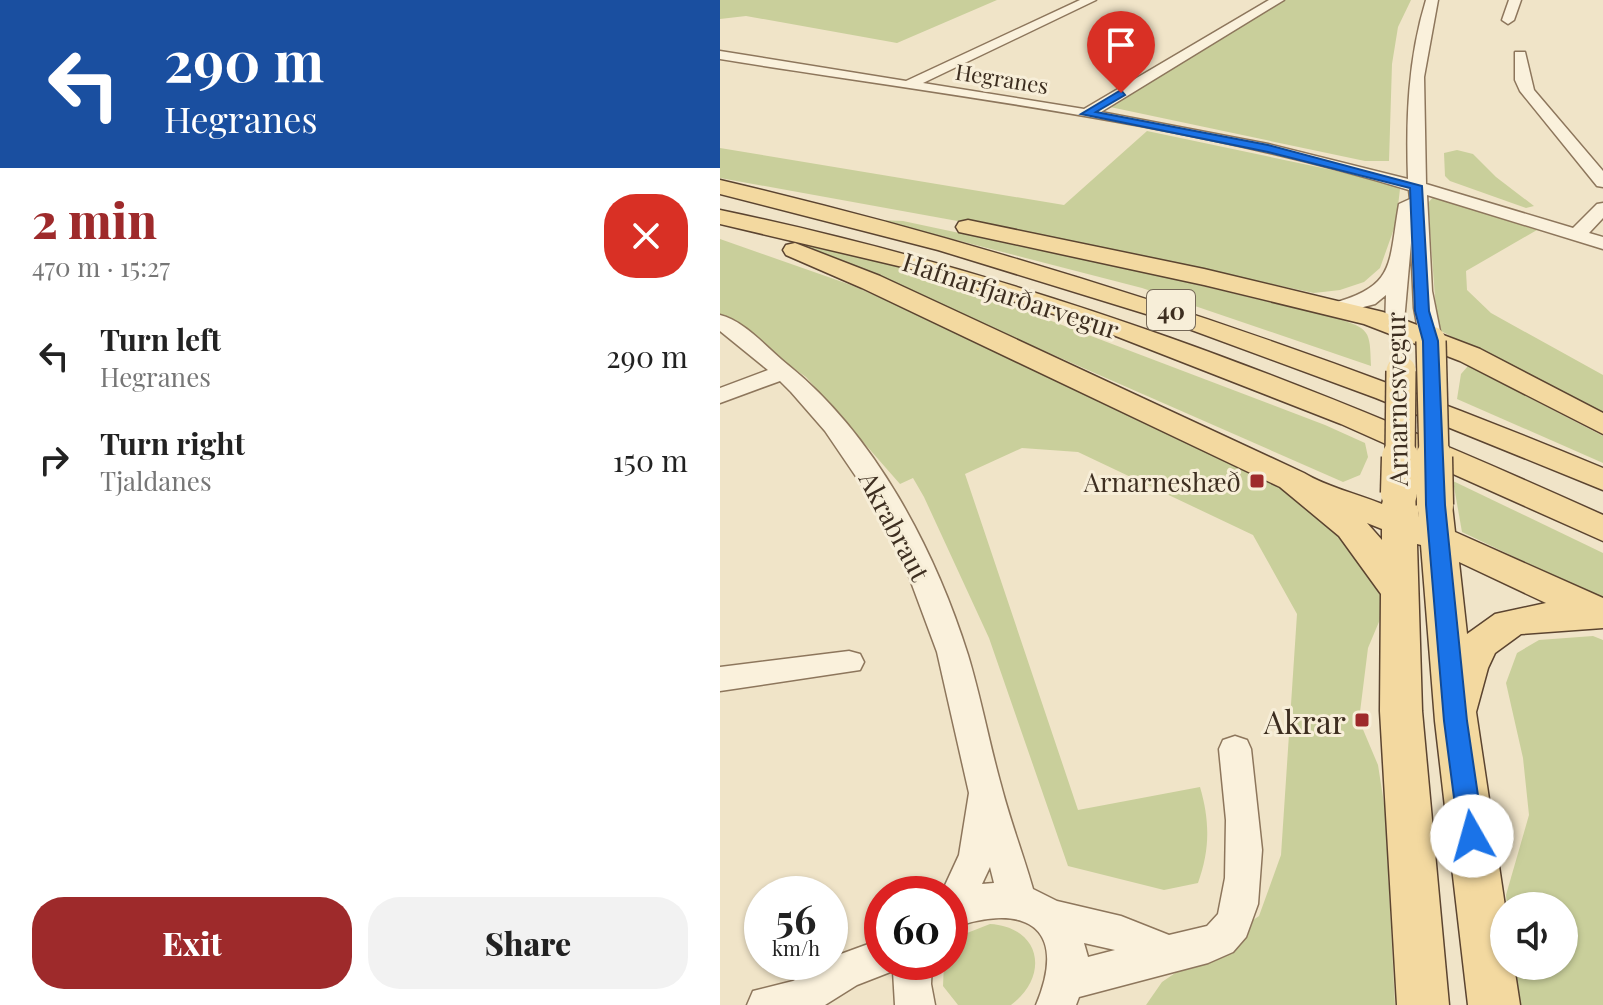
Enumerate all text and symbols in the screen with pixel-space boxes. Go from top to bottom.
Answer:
pin [1087,11,1155,93]
text: 290 m [164,22,324,97]
icon: arrive [1099,23,1143,67]
icon: left [32,32,136,136]
street label: Hegranes [953,56,1051,100]
text: Hegranes [164,94,318,142]
text: 2 min [32,187,157,251]
button: close [604,194,688,278]
street label: Hafnarfjarðarvegur [898,243,1124,347]
text: 470 m · 15:27 [32,249,170,284]
road number: 40 [1147,290,1195,330]
street label: Arnarnesvegur [1377,311,1415,487]
text: Turn left [100,319,221,359]
icon: left [32,334,76,378]
text: 290 m [606,336,688,376]
text: Hegranes [100,359,211,394]
text: Turn right [100,423,245,463]
icon: right [32,438,76,482]
text: 150 m [613,440,688,480]
text: Tjaldanes [100,463,212,498]
place label: Arnarneshæð [1083,464,1241,499]
street label: Akrabraut [851,465,939,587]
marker: Arnarneshæð [1248,472,1266,490]
place label: Akrar [1263,699,1346,742]
marker: Akrar [1353,711,1371,729]
position arrow [1430,794,1514,878]
speed limit sign: 60 [864,876,968,980]
text: 56 [776,891,816,944]
map controls [1490,892,1578,980]
button: sound [1490,892,1578,980]
button: Exit [32,897,352,989]
button: Share [368,897,688,989]
text: km/h [772,934,820,961]

